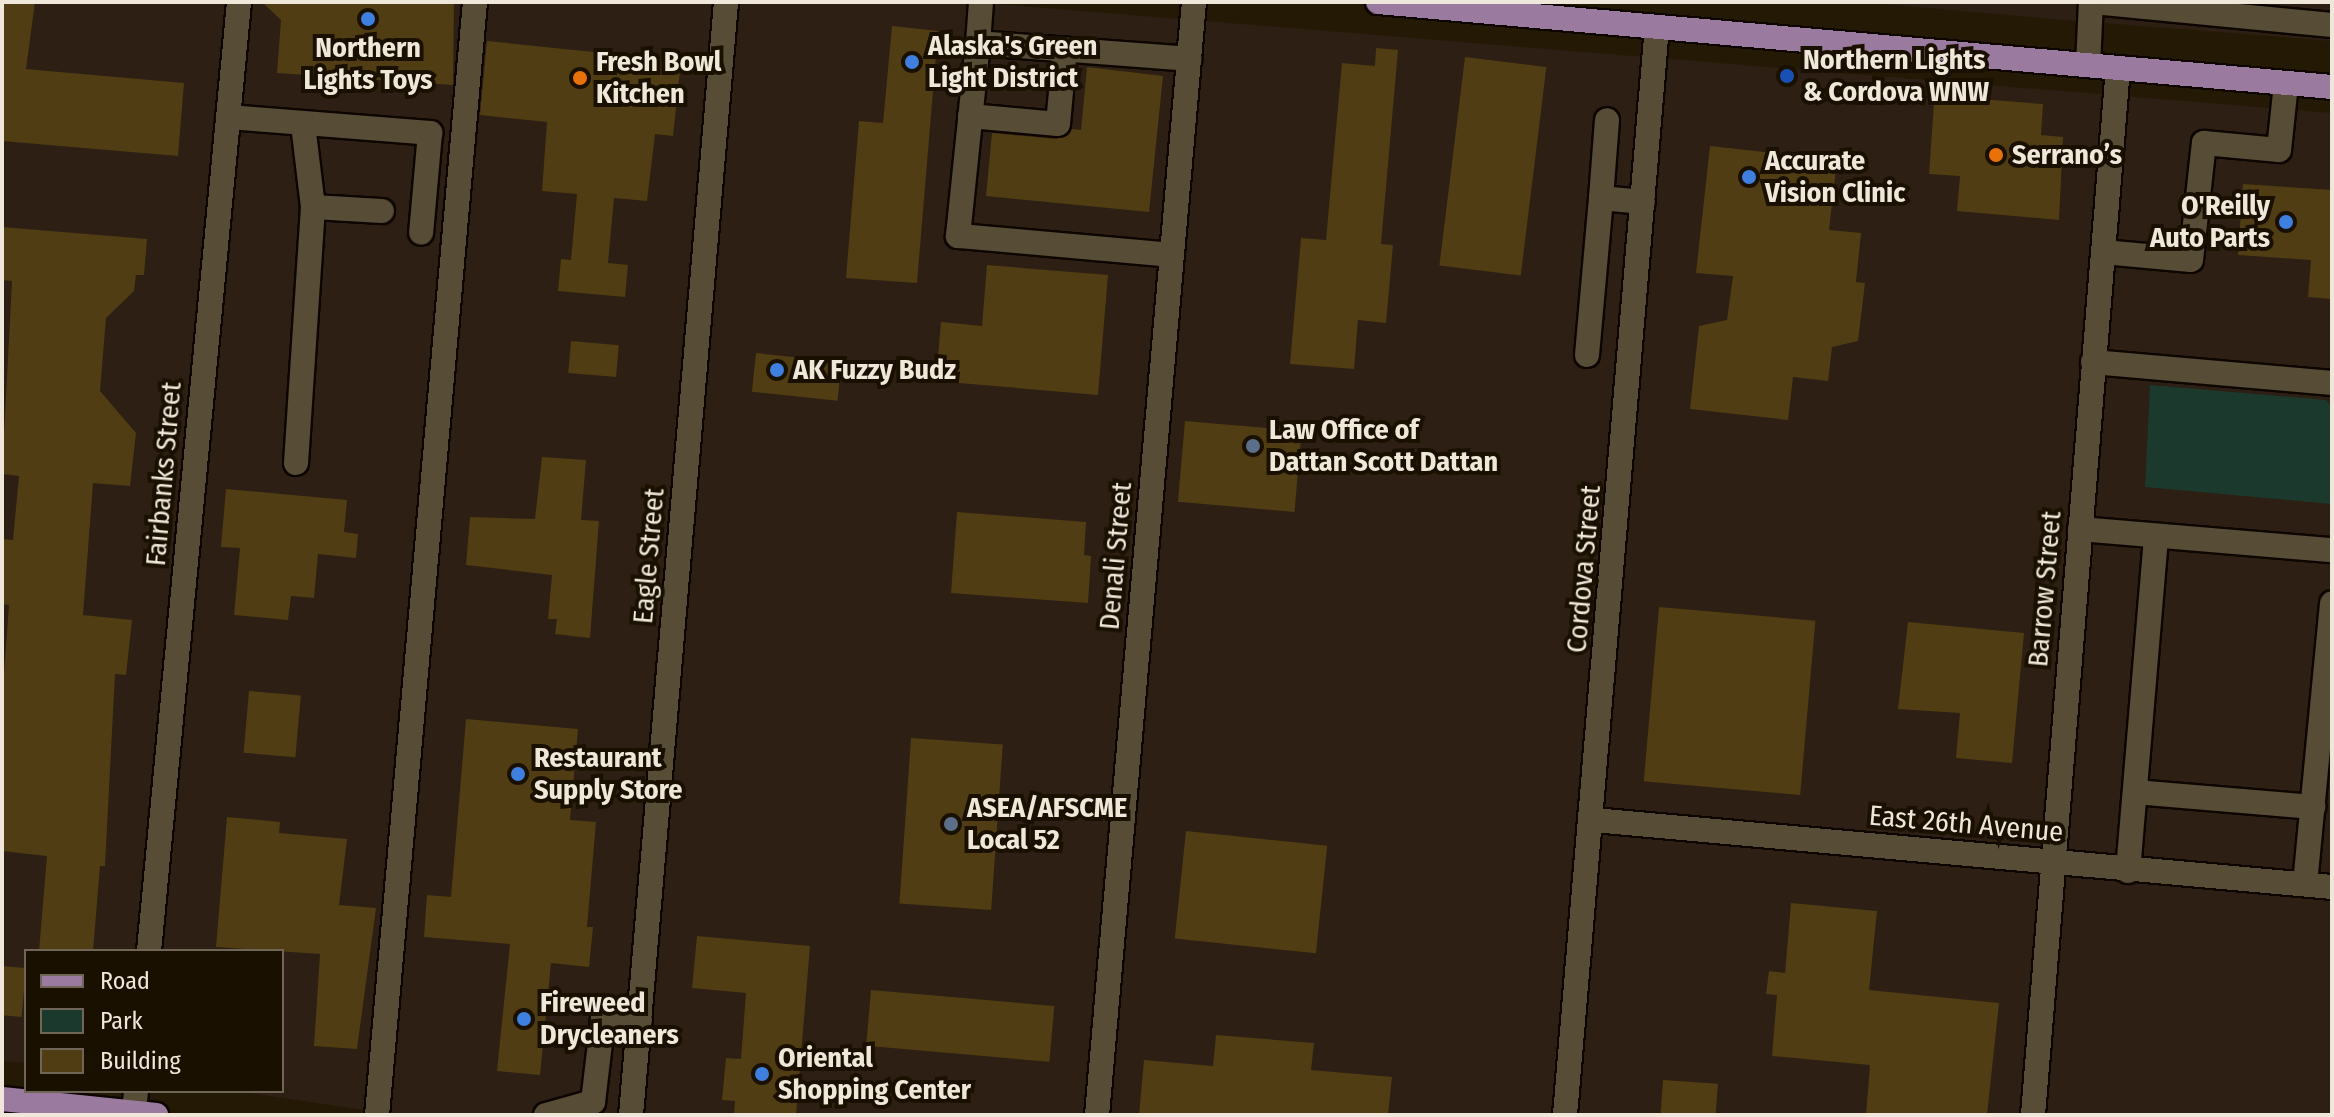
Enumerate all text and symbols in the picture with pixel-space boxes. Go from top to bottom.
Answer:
marker: Northern Lights Toys [359,10,377,28]
place label: Alaska's Green Light District [928,29,1097,95]
place label: Northern Lights Toys [303,31,433,97]
place label: Northern Lights & Cordova WNW [1803,43,1989,109]
place label: Fresh Bowl Kitchen [596,45,721,111]
marker: Alaska's Green Light District [903,53,921,71]
marker: Northern Lights & Cordova WNW [1778,67,1796,85]
marker: Fresh Bowl Kitchen [571,69,589,87]
place label: Serrano’s [2012,138,2122,172]
place label: Accurate Vision Clinic [1765,144,1905,210]
marker: Serrano’s [1987,146,2005,164]
marker: Accurate Vision Clinic [1740,168,1758,186]
place label: O'Reilly Auto Parts [2150,189,2270,255]
marker: O'Reilly Auto Parts [2277,213,2295,231]
place label: AK Fuzzy Budz [793,353,956,387]
marker: AK Fuzzy Budz [768,361,786,379]
street label: Fairbanks Street [139,381,189,567]
place label: Law Office of Dattan Scott Dattan [1269,413,1498,479]
marker: Law Office of Dattan Scott Dattan [1244,437,1262,455]
street label: Denali Street [1093,481,1139,631]
street label: Cordova Street [1560,484,1608,654]
street label: Eagle Street [626,487,672,625]
street label: Barrow Street [2021,510,2069,668]
place label: Restaurant Supply Store [534,741,682,807]
marker: Restaurant Supply Store [509,765,527,783]
place label: ASEA/AFSCME Local 52 [967,791,1127,857]
street label: East 26th Avenue [1867,799,2065,849]
marker: ASEA/AFSCME Local 52 [942,815,960,833]
legend [24,949,284,1093]
text: Road [100,967,150,995]
place label: Fireweed Drycleaners [540,986,679,1052]
text: Park [100,1007,143,1035]
marker: Fireweed Drycleaners [515,1010,533,1028]
place label: Oriental Shopping Center [778,1041,971,1107]
text: Building [100,1047,181,1075]
marker: Oriental Shopping Center [753,1065,771,1083]

